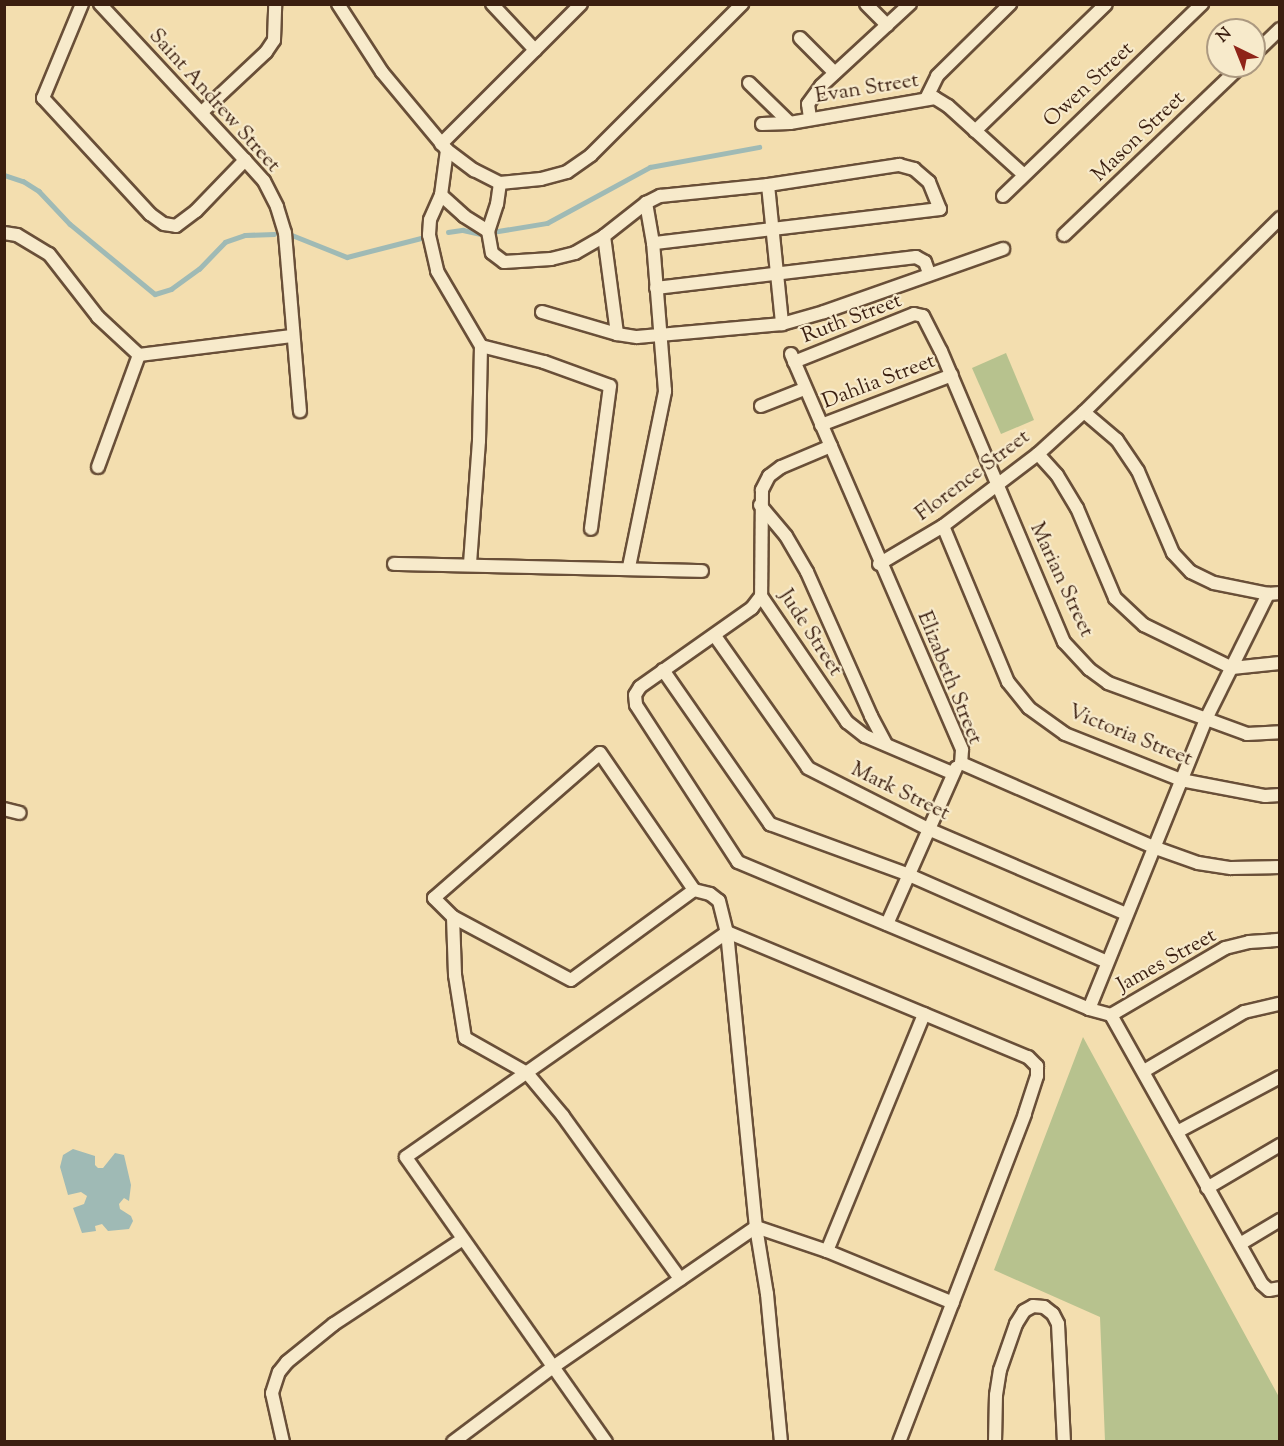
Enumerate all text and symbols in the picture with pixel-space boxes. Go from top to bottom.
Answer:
north arrow [1206,18,1266,78]
text: N [1212,23,1237,49]
street label: Saint Andrew Street [143,24,285,178]
street label: Owen Street [1039,37,1139,133]
street label: Evan Street [813,68,921,110]
street label: Mason Street [1087,86,1191,188]
street label: Ruth Street [799,288,905,350]
street label: Dahlia Street [819,349,939,415]
street label: Florence Street [911,425,1035,527]
street label: Marian Street [1024,519,1098,641]
street label: Jude Street [773,585,847,681]
street label: Elizabeth Street [911,608,987,748]
street label: Victoria Street [1064,700,1196,772]
street label: Mark Street [847,757,953,827]
street label: James Street [1113,923,1221,999]

